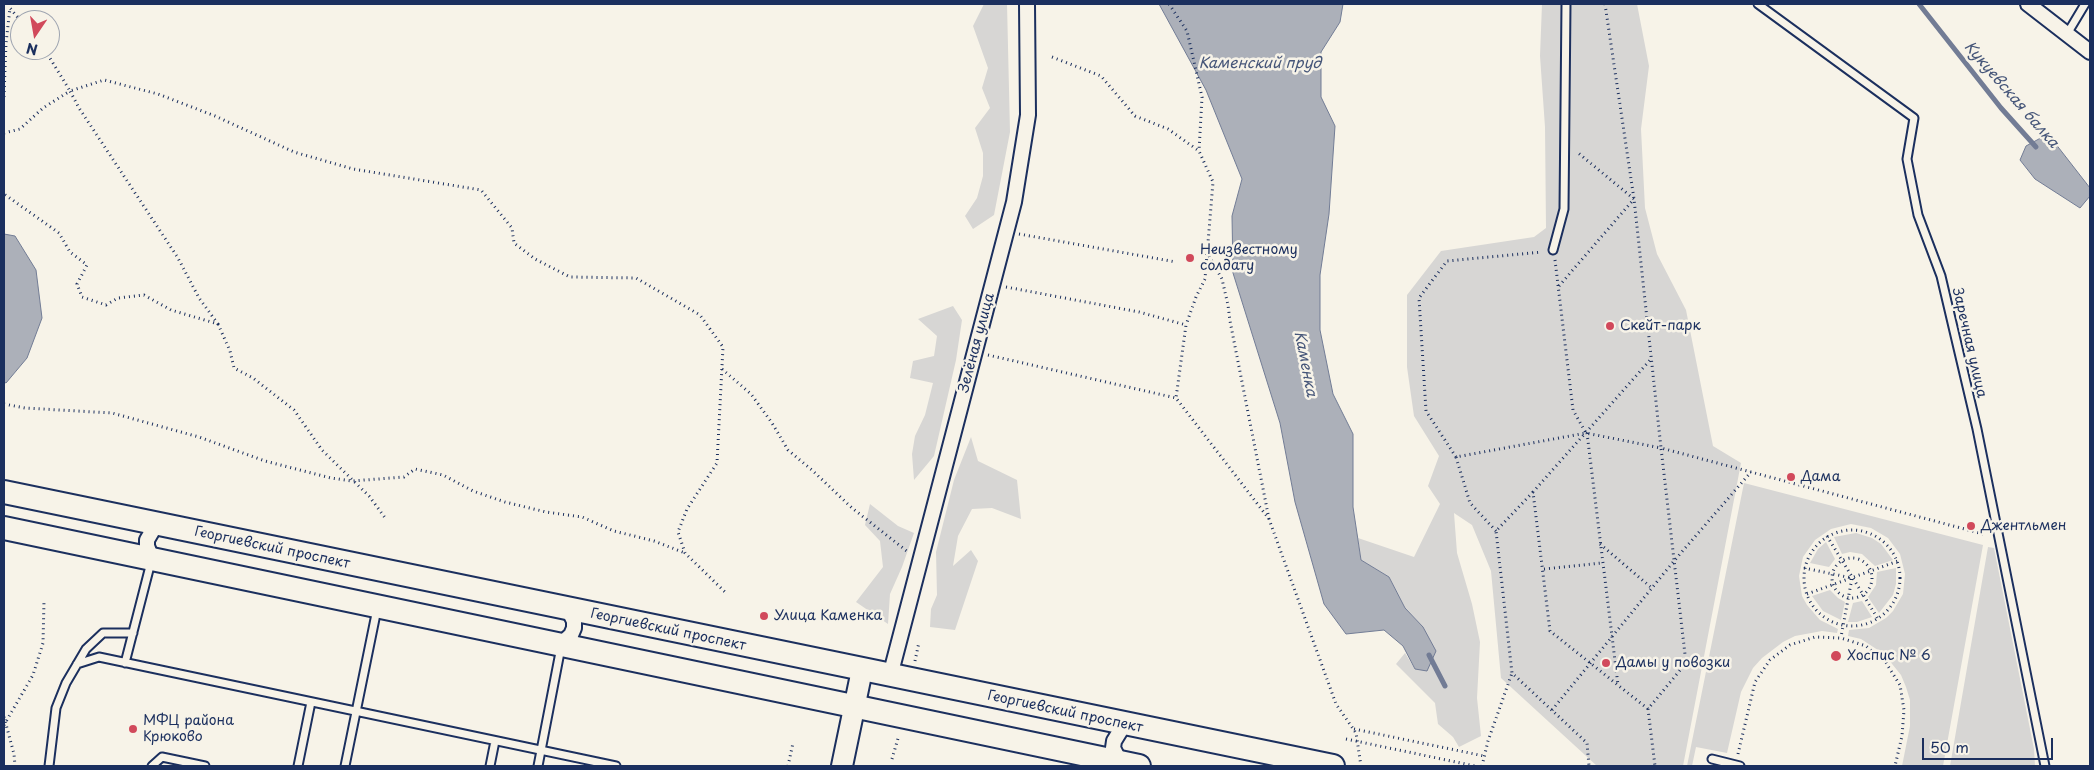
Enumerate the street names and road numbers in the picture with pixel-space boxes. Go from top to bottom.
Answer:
street label: Заречная улица [1948,286,1990,400]
street label: Зелёная улица [956,291,998,395]
street label: Георгиевский проспект [193,523,351,573]
street label: Георгиевский проспект [589,605,747,655]
street label: Георгиевский проспект [986,687,1144,737]

